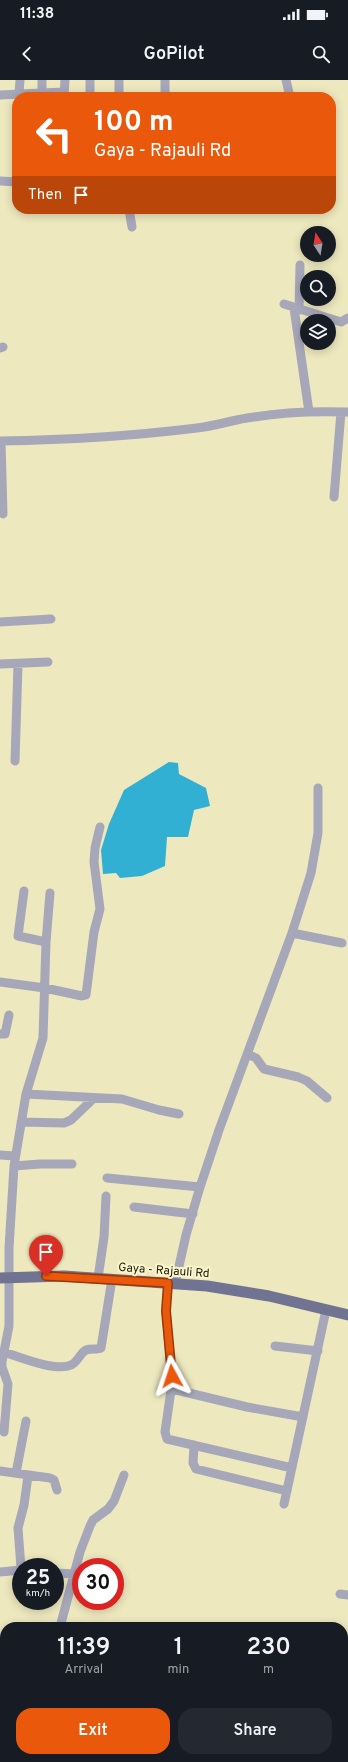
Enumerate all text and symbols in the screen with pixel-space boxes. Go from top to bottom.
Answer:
text: 11:38 [20,5,54,24]
icon: back [16,43,38,65]
text: GoPilot [144,43,204,66]
icon: search [310,43,332,65]
text: 100 m [94,105,174,141]
icon: left [28,108,80,160]
text: Gaya - Rajauli Rd [94,140,231,163]
icon: arrive [70,184,92,206]
text: Then [28,186,62,205]
north arrow [300,226,336,262]
map controls [300,226,336,350]
button: search [300,270,336,306]
button: layers [300,314,336,350]
pin [29,1235,63,1276]
icon: arrive [35,1241,57,1263]
street label: Gaya - Rajauli Rd [118,1260,210,1282]
position arrow [151,1355,193,1397]
speed limit sign: 30 [72,1558,124,1610]
text: 25 [26,1566,50,1592]
text: km/h [26,1587,50,1600]
text: 11:39 [57,1633,110,1663]
text: 1 [174,1633,183,1663]
text: 230 [246,1633,291,1663]
text: Arrival [64,1662,103,1678]
text: min [168,1662,189,1678]
text: m [263,1662,274,1678]
button: Exit [16,1708,170,1754]
button: Share [178,1708,332,1754]

